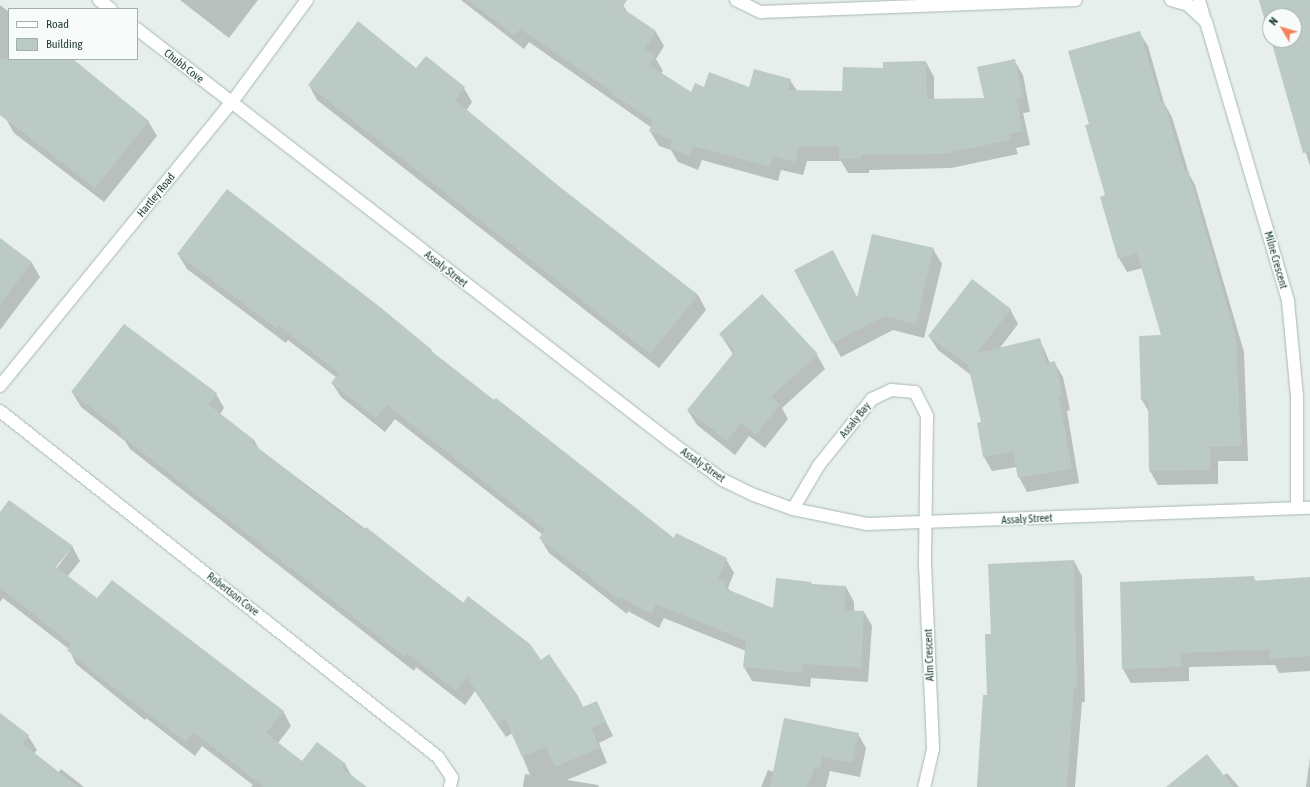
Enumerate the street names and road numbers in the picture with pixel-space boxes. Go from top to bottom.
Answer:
street label: Chubb Cove [161,46,207,86]
street label: Hartley Road [134,170,178,220]
street label: Milne Crescent [1261,230,1291,290]
street label: Assaly Street [422,248,470,290]
street label: Assaly Bay [837,400,873,440]
street label: Assaly Street [678,445,728,485]
street label: Assaly Street [1001,511,1053,527]
street label: Robertson Cove [204,570,262,618]
street label: Alm Crescent [921,629,937,681]

